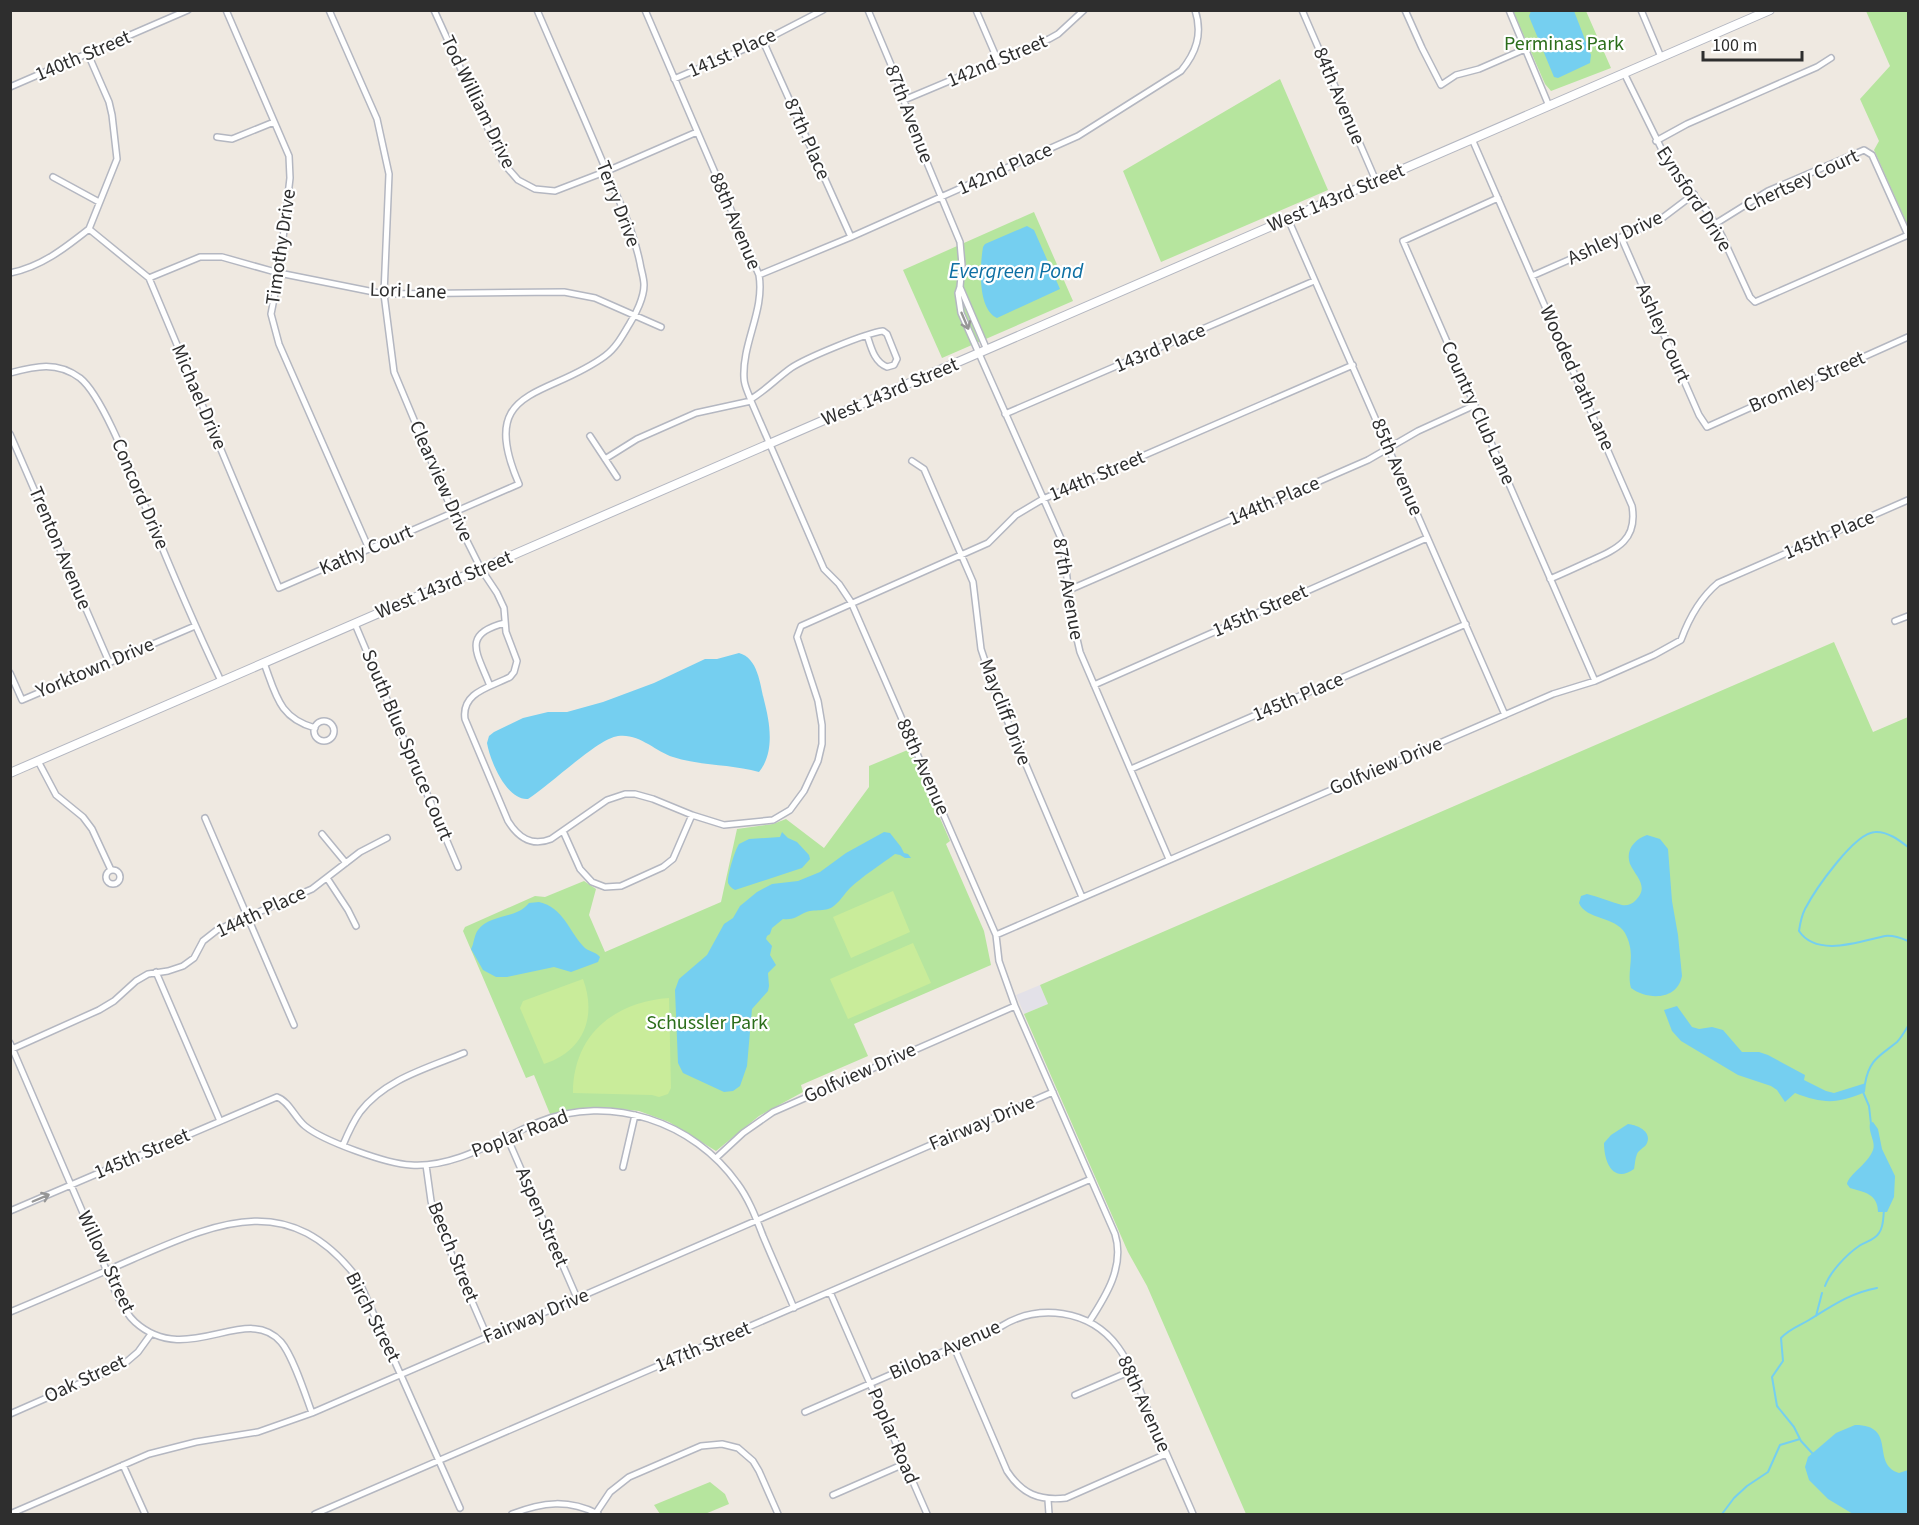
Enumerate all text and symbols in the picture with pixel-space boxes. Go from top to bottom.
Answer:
street label: 141st Place [684,21,781,85]
street label: 140th Street [31,23,135,89]
scale bar [1703,24,1802,62]
street label: 142nd Street [943,27,1051,95]
park label: Perminas Park [1504,30,1624,58]
street label: Tod William Drive [434,31,522,173]
text: 100 m [1712,33,1757,58]
street label: 84th Avenue [1306,43,1372,149]
street label: 87th Avenue [877,61,941,167]
street label: 87th Place [777,94,837,184]
street label: 142nd Place [953,136,1057,202]
street label: Eynsford Drive [1649,141,1739,257]
street label: Chertsey Court [1739,142,1863,220]
street label: West 143rd Street [1263,156,1409,239]
street label: Terry Drive [589,157,647,251]
street label: 88th Avenue [702,168,768,274]
street label: Timothy Drive [259,187,303,307]
street label: Ashley Drive [1563,204,1667,272]
water label: Evergreen Pond [949,256,1084,286]
street label: Lori Lane [369,276,447,306]
street label: Ashley Court [1629,279,1697,387]
street label: Wooded Path Lane [1532,301,1622,455]
one-way arrow [959,311,971,329]
street label: 143rd Place [1110,316,1210,380]
street label: Country Club Lane [1434,337,1522,489]
street label: Michael Drive [164,340,234,454]
street label: Bromley Street [1744,344,1870,420]
street label: West 143rd Street [817,350,963,433]
street label: 85th Avenue [1364,414,1430,520]
street label: Clearview Drive [402,416,480,546]
street label: Concord Drive [104,434,176,554]
street label: 144th Street [1045,443,1149,509]
street label: 144th Place [1224,469,1324,533]
street label: Trenton Avenue [21,482,99,614]
street label: 145th Place [1779,503,1879,567]
street label: Kathy Court [315,518,417,582]
street label: 87th Avenue [1045,536,1091,642]
street label: West 143rd Street [371,543,517,626]
street label: 145th Street [1208,577,1312,644]
street label: Yorktown Drive [31,630,158,706]
street label: South Blue Spruce Court [354,645,460,845]
street label: Maycliff Drive [972,655,1038,769]
street label: 145th Place [1248,665,1348,729]
street label: 88th Avenue [889,714,957,820]
street label: Golfview Drive [1325,730,1447,802]
street label: 144th Place [211,879,311,945]
park label: Schussler Park [646,1009,768,1037]
street label: Golfview Drive [799,1036,921,1110]
street label: Fairway Drive [925,1088,1039,1158]
street label: Poplar Road [467,1103,573,1165]
street label: 145th Street [90,1121,194,1187]
street label: Aspen Street [508,1163,576,1271]
one-way arrow [31,1192,49,1203]
street label: Beech Street [420,1198,486,1306]
street label: Willow Street [70,1206,142,1318]
street label: Birch Street [338,1267,408,1367]
street label: Fairway Drive [479,1281,593,1351]
street label: Biloba Avenue [885,1313,1005,1387]
street label: 147th Street [651,1314,755,1380]
street label: Oak Street [39,1348,131,1410]
street label: 88th Avenue [1110,1351,1178,1457]
street label: Poplar Road [860,1384,926,1488]

